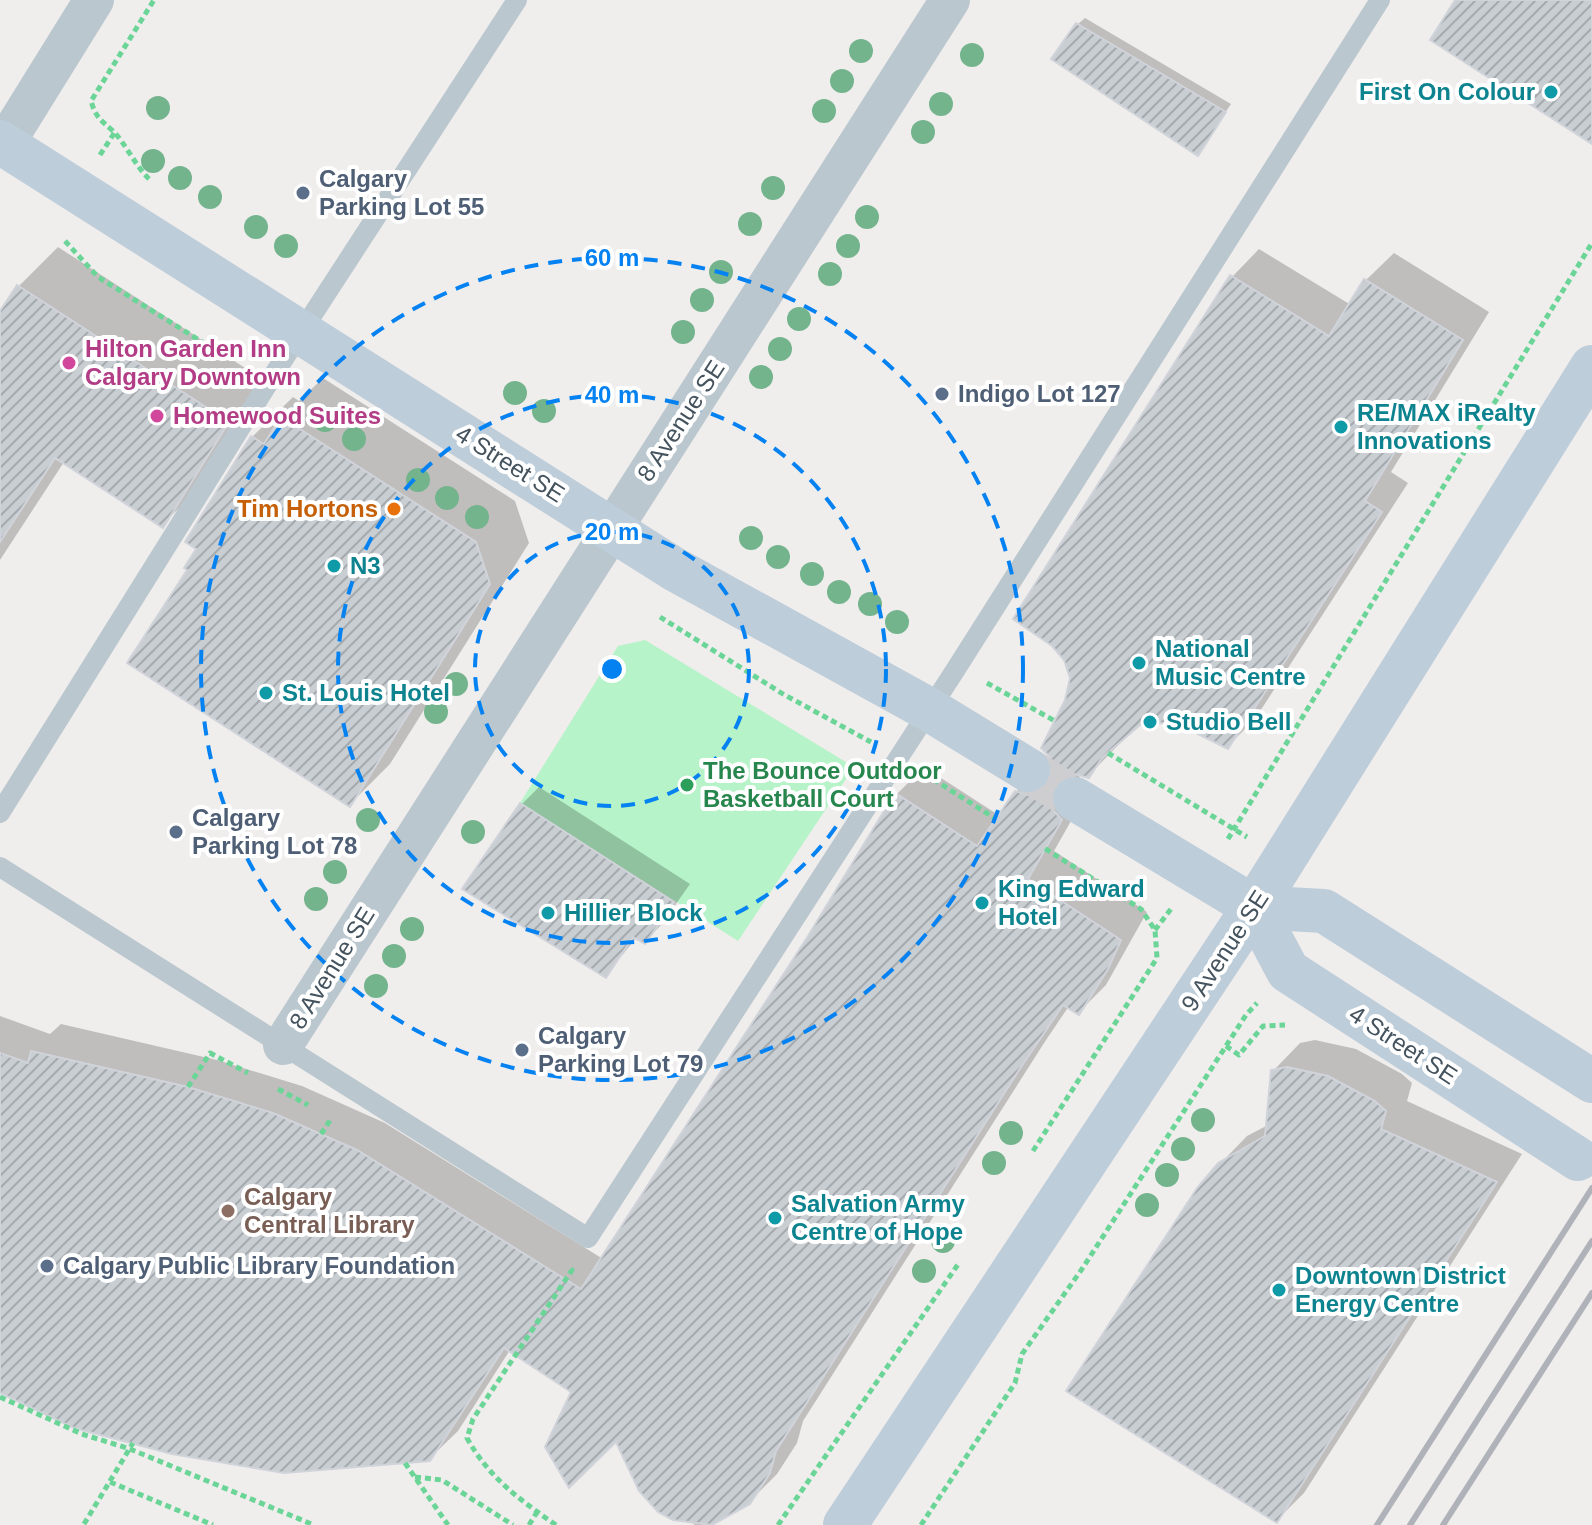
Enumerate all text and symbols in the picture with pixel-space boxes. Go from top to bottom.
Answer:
place label: First On Colour [1359,78,1535,105]
marker: First On Colour [1542,83,1560,101]
place label: Calgary Parking Lot 55 [319,165,484,220]
marker: Calgary Parking Lot 55 [294,184,312,202]
text: 60 m [585,244,639,271]
place label: Hilton Garden Inn Calgary Downtown [85,335,301,390]
marker: Hilton Garden Inn Calgary Downtown [60,354,78,372]
street label: 8 Avenue SE [632,355,730,486]
place label: Indigo Lot 127 [958,380,1121,407]
text: 40 m [585,381,639,408]
marker: Indigo Lot 127 [933,385,951,403]
place label: RE/MAX iRealty Innovations [1357,399,1536,454]
place label: Homewood Suites [173,402,381,429]
marker: Homewood Suites [148,407,166,425]
marker: RE/MAX iRealty Innovations [1332,418,1350,436]
street label: 4 Street SE [451,420,569,508]
place label: Tim Hortons [237,495,378,522]
marker: Tim Hortons [385,500,403,518]
text: 20 m [585,518,639,545]
place label: N3 [350,552,381,579]
marker: N3 [325,557,343,575]
place label: National Music Centre [1155,635,1306,690]
marker: National Music Centre [1130,654,1148,672]
centre of rings [598,655,626,683]
place label: St. Louis Hotel [282,679,450,706]
marker: St. Louis Hotel [257,684,275,702]
place label: Studio Bell [1166,708,1291,735]
marker: Studio Bell [1141,713,1159,731]
place label: The Bounce Outdoor Basketball Court [703,757,942,812]
marker: The Bounce Outdoor Basketball Court [678,776,696,794]
place label: Calgary Parking Lot 78 [192,804,357,859]
marker: Calgary Parking Lot 78 [167,823,185,841]
place label: King Edward Hotel [998,875,1145,930]
street label: 9 Avenue SE [1176,885,1274,1016]
marker: King Edward Hotel [973,894,991,912]
place label: Hillier Block [564,899,703,926]
street label: 8 Avenue SE [283,902,380,1034]
marker: Hillier Block [539,904,557,922]
street label: 4 Street SE [1344,1000,1462,1089]
place label: Calgary Parking Lot 79 [538,1022,703,1077]
marker: Calgary Parking Lot 79 [513,1041,531,1059]
place label: Calgary Central Library [244,1183,415,1238]
place label: Salvation Army Centre of Hope [791,1190,965,1245]
marker: Calgary Central Library [219,1202,237,1220]
marker: Salvation Army Centre of Hope [766,1209,784,1227]
place label: Calgary Public Library Foundation [63,1252,455,1279]
marker: Calgary Public Library Foundation [38,1257,56,1275]
place label: Downtown District Energy Centre [1295,1262,1506,1317]
marker: Downtown District Energy Centre [1270,1281,1288,1299]

